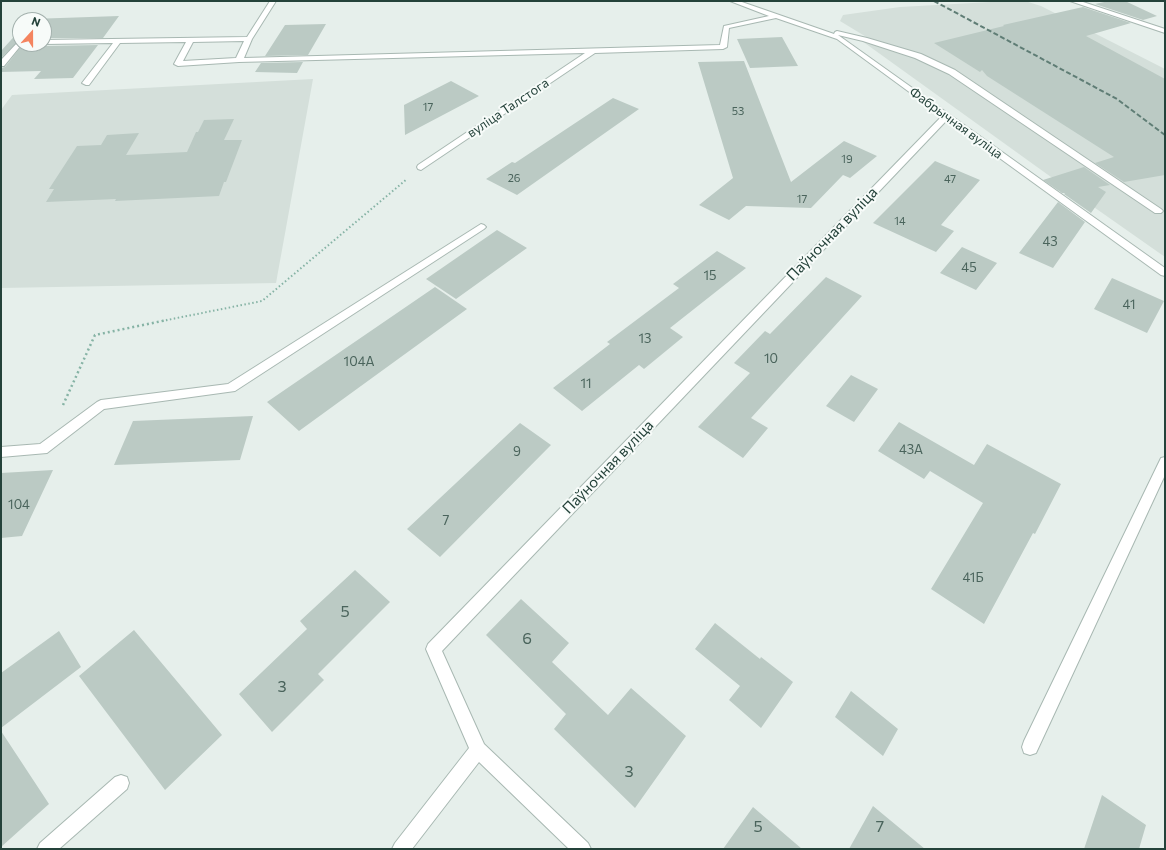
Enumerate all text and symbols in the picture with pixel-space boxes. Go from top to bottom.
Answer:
north arrow [12,12,52,52]
text: N [30,14,42,29]
street label: вуліца Талстога [464,75,552,141]
street label: Фабрычная вуліца [906,84,1006,162]
house number: 17 [423,100,433,114]
house number: 53 [732,104,744,118]
house number: 19 [841,152,853,166]
house number: 26 [508,171,520,185]
house number: 47 [944,172,956,186]
street label: Паўночная вуліца [783,183,881,285]
house number: 17 [797,192,807,206]
house number: 14 [894,214,906,228]
house number: 43 [1042,234,1058,250]
house number: 45 [961,260,977,276]
house number: 15 [703,268,717,284]
house number: 41 [1123,297,1135,313]
house number: 13 [639,331,651,347]
house number: 10 [764,351,778,367]
house number: 104А [344,354,374,370]
house number: 11 [580,376,592,392]
street label: Паўночная вуліца [559,416,657,518]
house number: 43А [899,442,923,458]
house number: 9 [513,444,521,460]
house number: 104 [8,497,30,513]
house number: 7 [443,513,449,529]
house number: 41Б [962,570,984,586]
house number: 5 [340,602,350,622]
house number: 6 [522,629,532,649]
house number: 3 [277,677,287,697]
house number: 3 [624,762,634,782]
house number: 5 [753,817,763,837]
house number: 7 [876,817,884,837]

